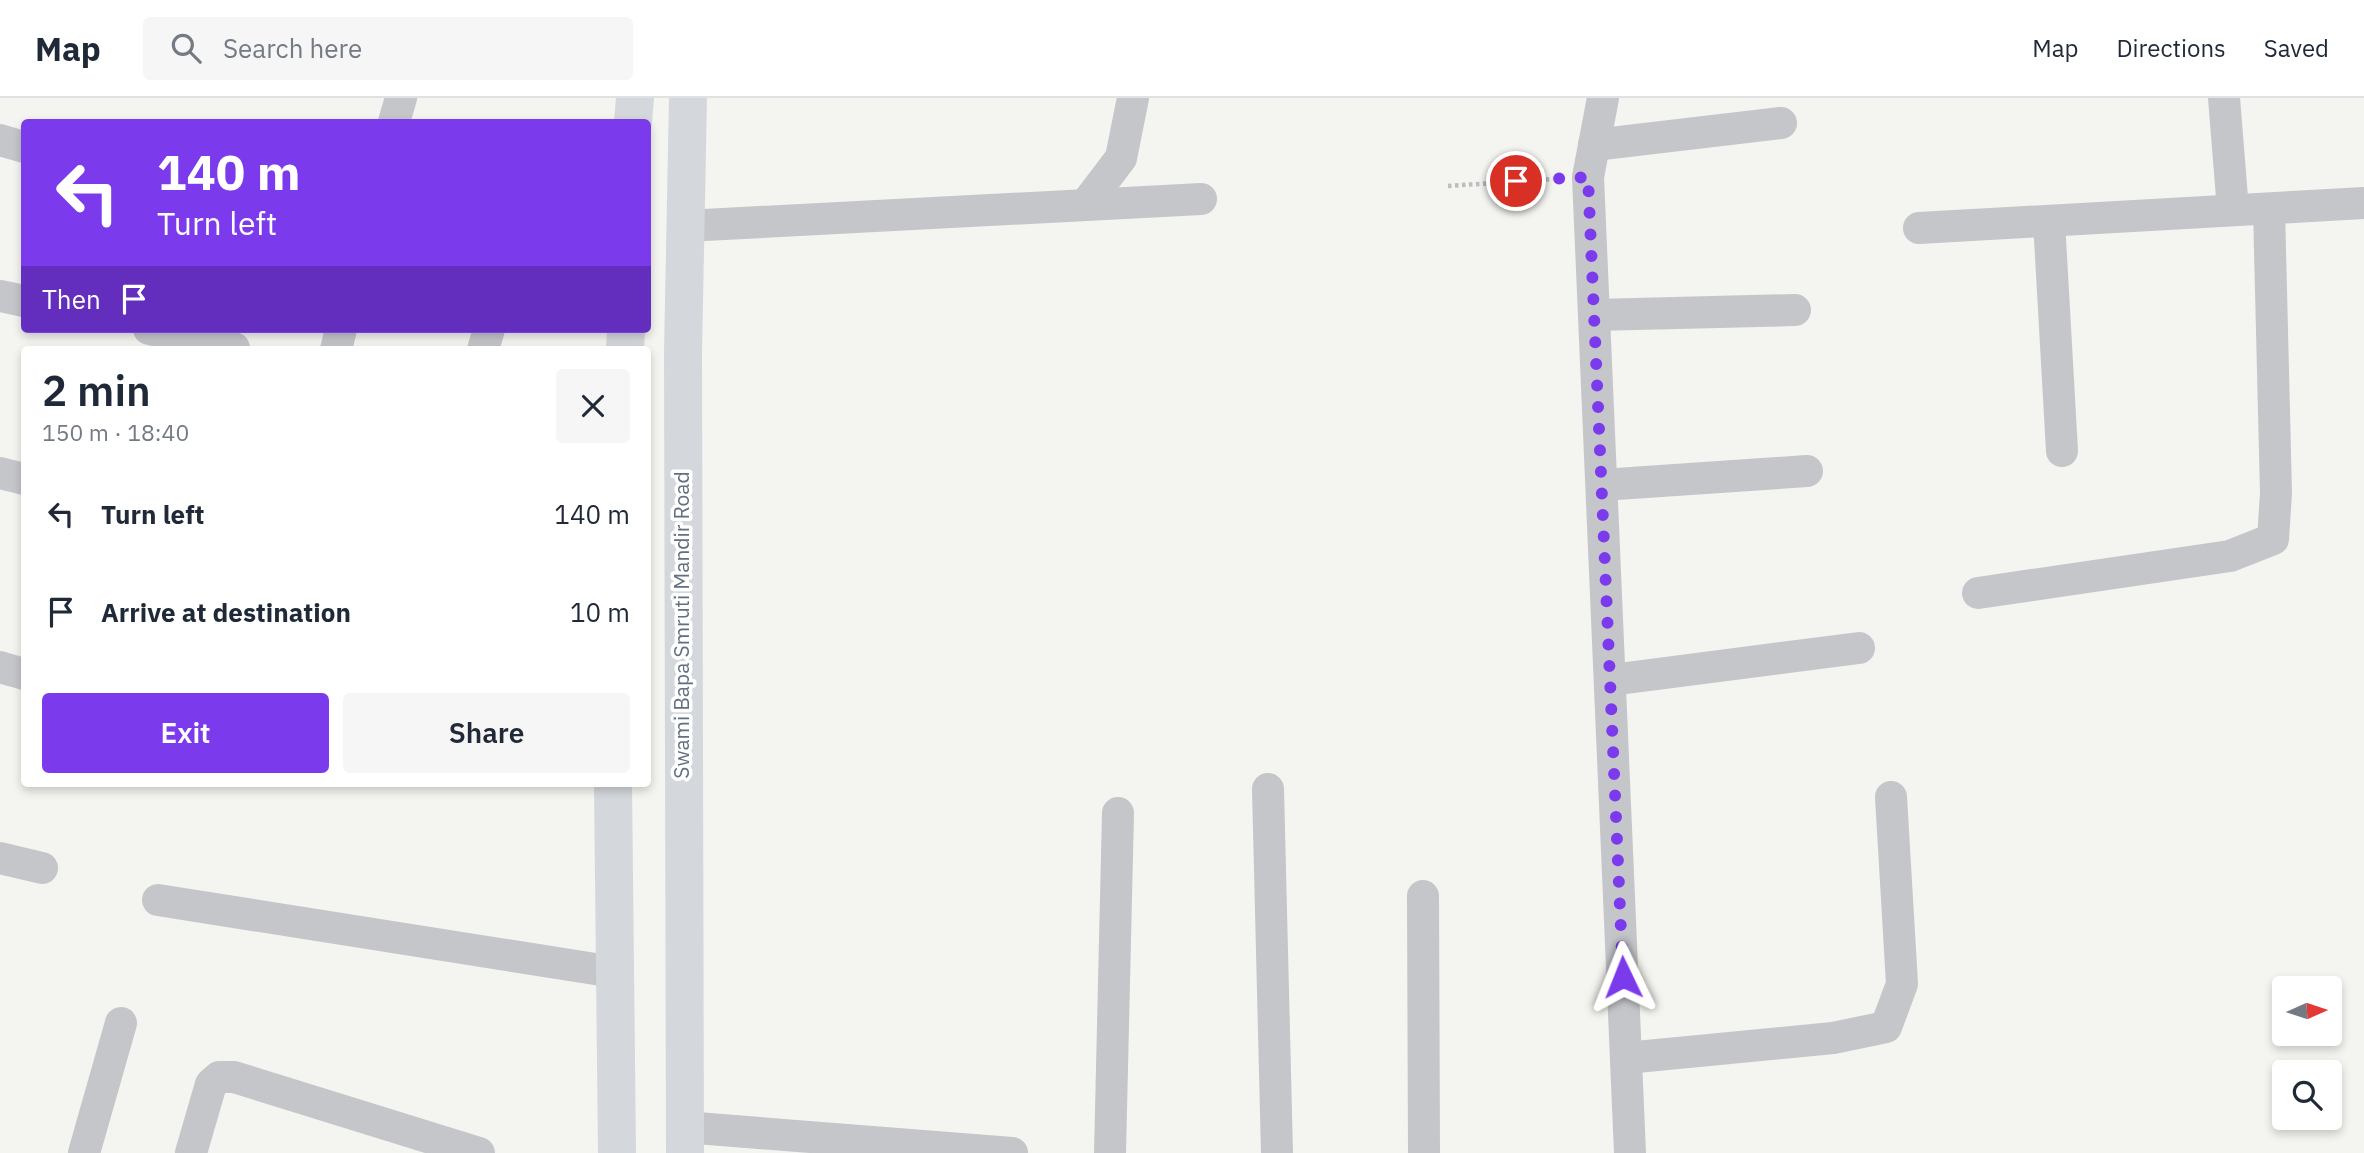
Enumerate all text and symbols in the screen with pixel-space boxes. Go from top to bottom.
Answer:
search box [143,17,633,80]
text: Map [35,27,101,70]
icon: search [167,29,205,67]
text: Search here [223,31,362,65]
text: Map [2032,32,2078,64]
text: Directions [2116,32,2226,64]
text: Saved [2264,32,2329,64]
text: 140 m [157,140,301,203]
icon: left [42,147,133,238]
pin [1486,151,1546,211]
icon: arrive [1497,162,1535,200]
text: Turn left [157,202,277,244]
icon: arrive [115,280,153,318]
text: Then [42,282,101,316]
text: 2 min [42,363,151,418]
button: close [556,369,630,443]
text: 150 m · 18:40 [42,417,189,447]
street label: Swami Bapa Smruti Mandir Road [667,471,695,779]
icon: left [42,495,80,533]
text: Turn left [101,497,204,531]
text: 140 m [554,497,630,531]
icon: arrive [42,593,80,631]
text: Arrive at destination [101,595,351,629]
text: 10 m [570,595,630,629]
button: Exit [42,693,329,773]
button: Share [343,693,630,773]
position arrow [1586,940,1660,1014]
north arrow [2272,976,2342,1046]
map controls [2272,976,2342,1130]
button: search [2272,1060,2342,1130]

